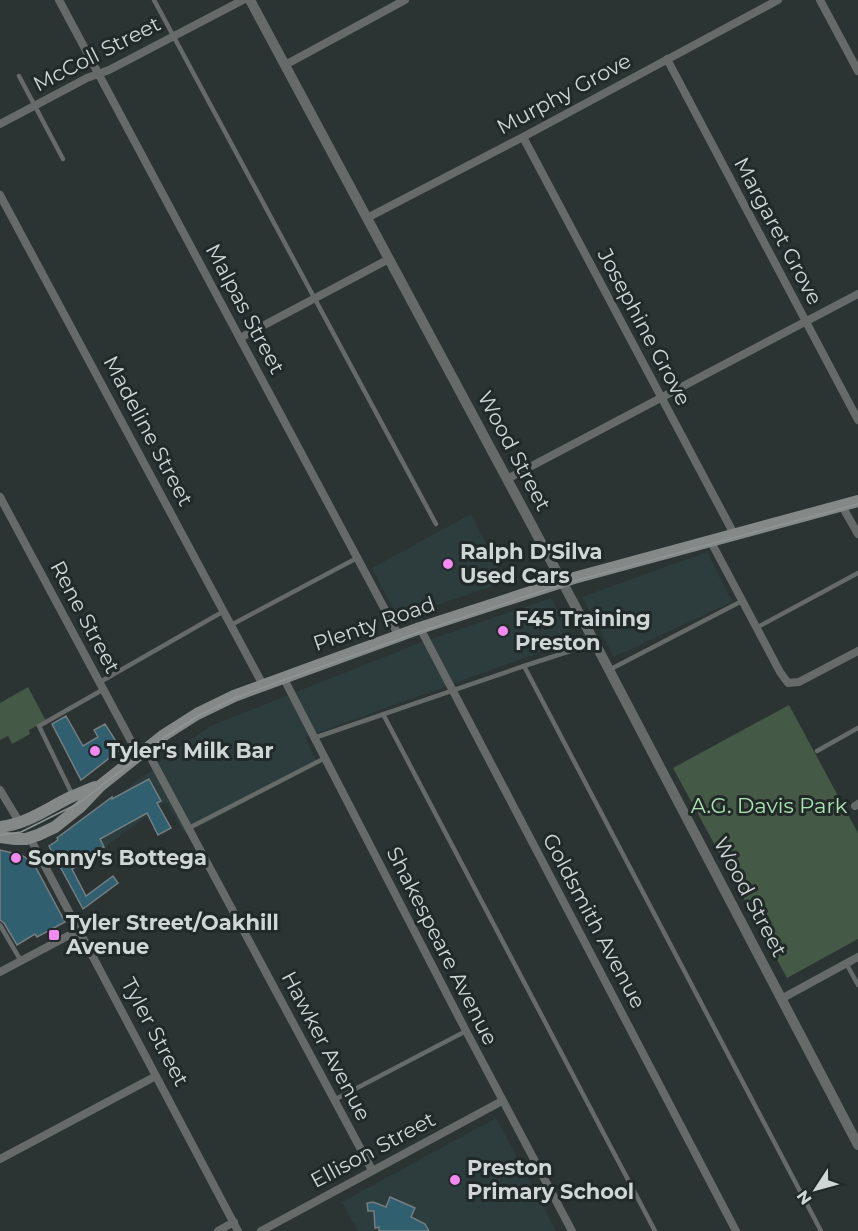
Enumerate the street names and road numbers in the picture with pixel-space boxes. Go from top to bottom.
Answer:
street label: McColl Street [29,11,165,96]
street label: Murphy Grove [492,48,635,139]
street label: Margaret Grove [729,153,828,309]
street label: Malpas Street [201,239,290,378]
street label: Josephine Grove [592,243,696,409]
street label: Madeline Street [98,351,199,510]
street label: Wood Street [472,387,556,515]
street label: Rene Street [45,556,126,677]
street label: Plenty Road [310,591,438,656]
street label: Goldsmith Avenue [538,829,651,1013]
street label: Wood Street [708,833,792,961]
street label: Shakespeare Avenue [382,842,503,1049]
street label: Hawker Avenue [277,967,376,1125]
street label: Tyler Street [116,973,194,1090]
street label: Ellison Street [306,1106,439,1193]

